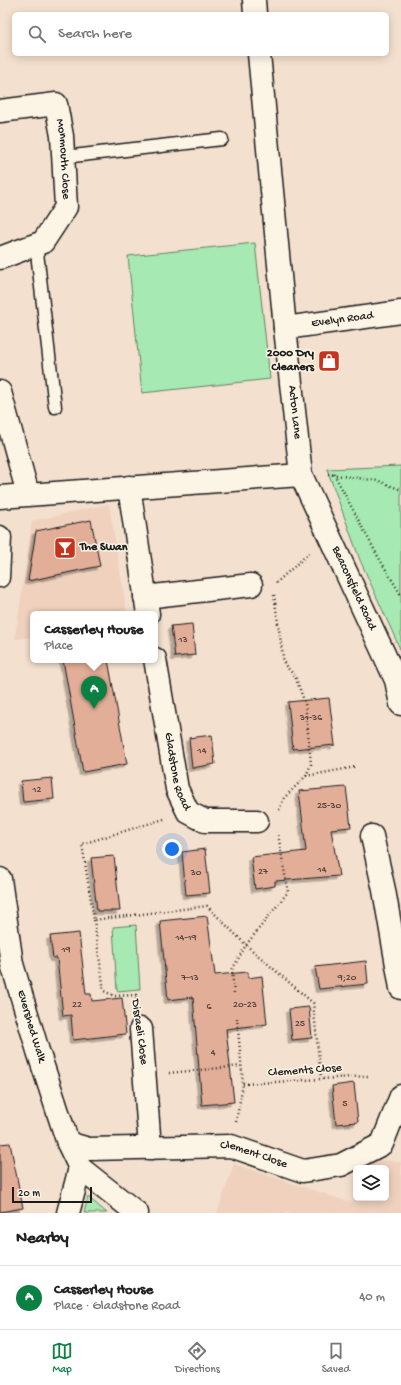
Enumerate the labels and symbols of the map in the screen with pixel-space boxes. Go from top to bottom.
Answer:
street label: Monmouth Close [52,118,73,201]
street label: Evelyn Road [311,309,375,331]
place label: 2000 Dry Cleaners [267,347,315,375]
shop icon: 2000 Dry Cleaners [316,348,342,374]
street label: Acton Lane [284,385,304,441]
bar icon: The Swan [52,535,78,561]
place label: The Swan [79,541,128,555]
street label: Beaconsfield Road [328,543,379,633]
house number: 13 [177,634,188,646]
pin: A [81,676,107,709]
house number: 31-36 [299,712,323,724]
street label: Gladstone Road [161,732,194,814]
house number: 14 [197,745,207,757]
house number: 12 [32,784,42,796]
house number: 25-30 [317,800,341,812]
your location [162,839,182,859]
house number: 14 [317,864,327,876]
house number: 27 [258,866,269,878]
house number: 30 [190,867,202,879]
house number: 14-19 [175,932,196,944]
house number: 19 [60,944,71,956]
house number: 7-13 [180,972,199,984]
house number: 9;20 [337,972,357,984]
street label: Evershed Walk [13,988,49,1066]
street label: Disraeli Close [127,997,151,1066]
house number: 22 [72,999,82,1011]
house number: 20-23 [233,999,257,1011]
house number: 6 [206,1001,212,1013]
house number: 25 [295,1018,305,1030]
house number: 4 [211,1047,216,1059]
street label: Clements Close [268,1061,343,1081]
house number: 5 [342,1098,348,1110]
street label: Clement Close [220,1139,290,1172]
scale bar [12,1185,92,1204]

